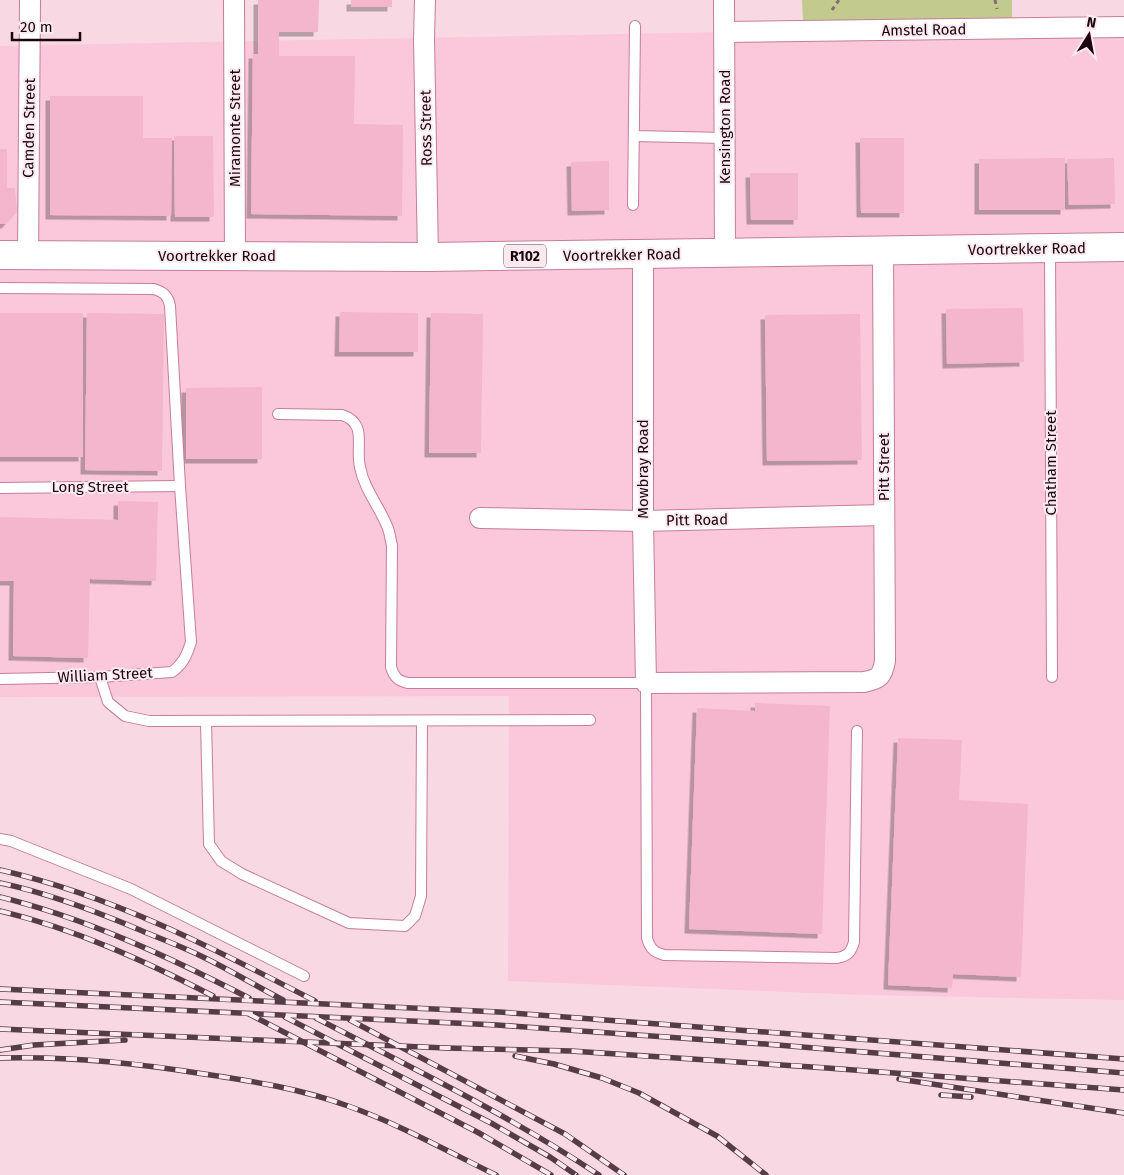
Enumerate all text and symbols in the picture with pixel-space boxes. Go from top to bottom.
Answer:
scale bar [12,10,80,42]
north arrow [1064,10,1114,60]
text: N [1085,13,1098,32]
text: 20 m [20,18,53,36]
street label: Amstel Road [881,20,967,40]
street label: Miramonte Street [226,69,244,187]
street label: Kensington Road [716,70,734,184]
street label: Camden Street [19,77,39,178]
street label: Ross Street [416,89,436,166]
street label: Voortrekker Road [968,239,1086,259]
road number: R102 [504,245,546,268]
street label: Voortrekker Road [563,245,681,265]
street label: Voortrekker Road [158,247,276,265]
street label: Chatham Street [1042,410,1060,516]
street label: Mowbray Road [634,419,652,519]
street label: Pitt Street [875,432,893,501]
street label: Long Street [51,478,129,496]
street label: Pitt Road [666,510,728,530]
street label: William Street [57,663,154,686]

